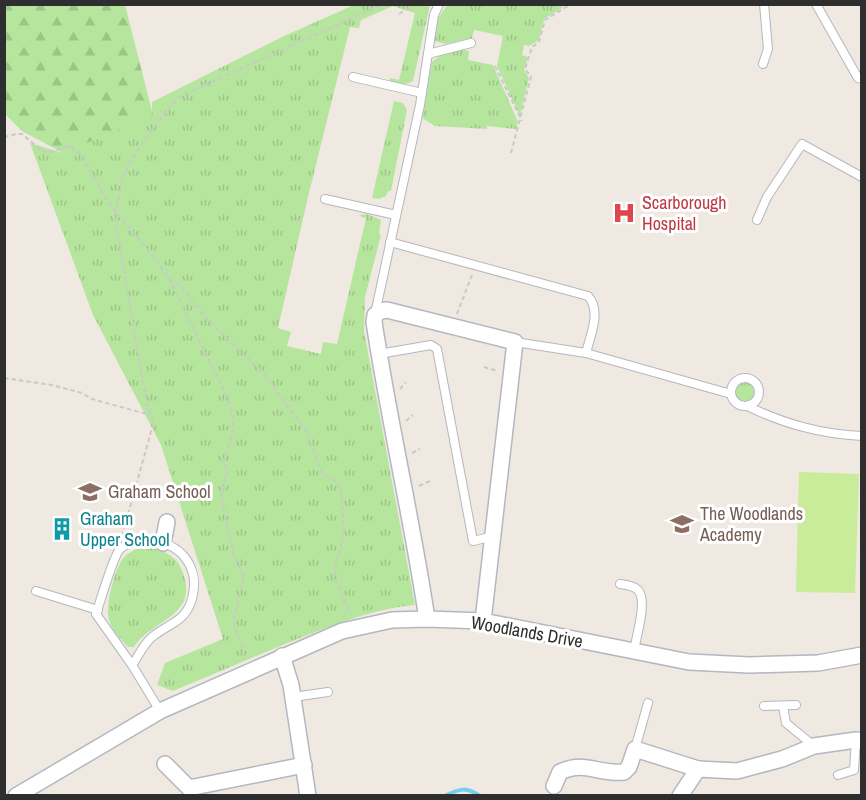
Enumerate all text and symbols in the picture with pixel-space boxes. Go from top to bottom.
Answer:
place label: Scarborough Hospital [642,190,727,236]
hospital icon: Scarborough Hospital [611,200,637,226]
school or university icon: Graham School [77,479,103,505]
place label: Graham School [108,479,211,504]
place label: The Woodlands Academy [699,501,803,547]
place label: Graham Upper School [80,506,169,552]
school or university icon: The Woodlands Academy [669,511,695,537]
building icon: Graham Upper School [49,516,75,542]
street label: Woodlands Drive [469,609,585,654]

